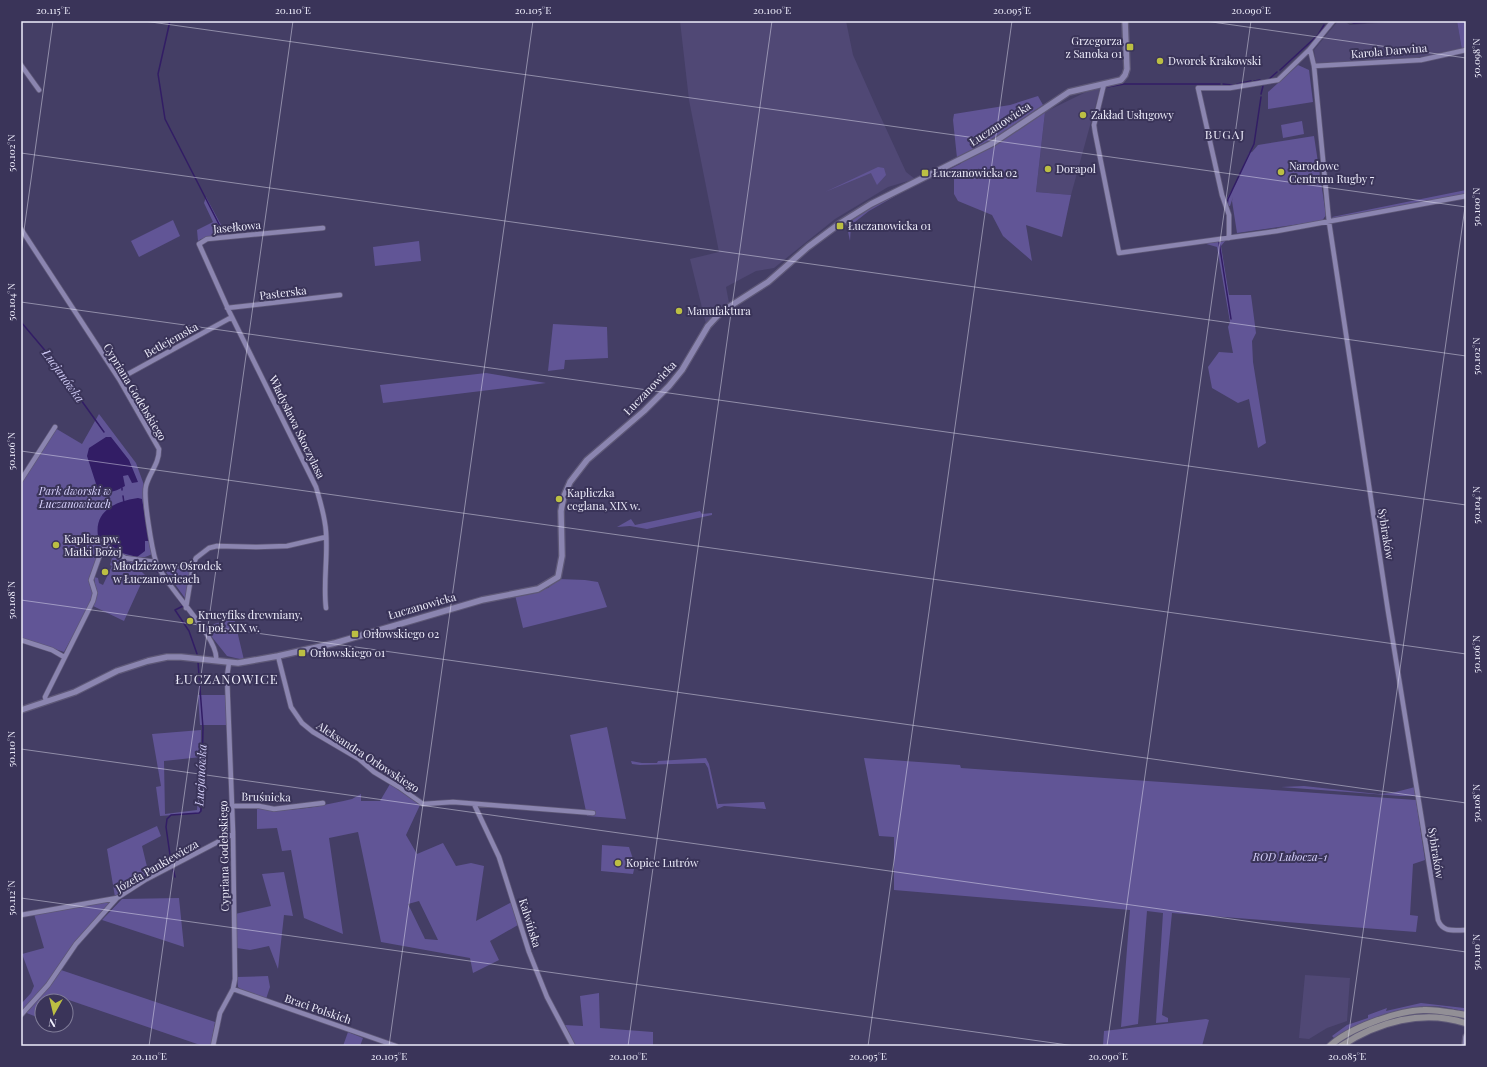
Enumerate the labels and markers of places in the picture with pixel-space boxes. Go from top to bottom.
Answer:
place label: Grzegorza z Sanoka 01 [1065,33,1123,61]
marker: Grzegorza z Sanoka 01 [1125,42,1135,52]
place label: Dworek Krakowski [1168,53,1261,68]
marker: Dworek Krakowski [1155,56,1165,66]
place label: Zakład Usługowy [1091,107,1174,122]
marker: Zakład Usługowy [1078,110,1088,120]
place label: Narodowe Centrum Rugby 7 [1289,158,1375,186]
place label: Dorapol [1056,161,1096,176]
marker: Dorapol [1043,164,1053,174]
place label: Łuczanowicka 02 [933,165,1017,180]
marker: Narodowe Centrum Rugby 7 [1276,167,1286,177]
marker: Łuczanowicka 02 [920,168,930,178]
place label: Łuczanowicka 01 [848,218,931,233]
marker: Łuczanowicka 01 [835,221,845,231]
place label: Manufaktura [687,303,751,318]
marker: Manufaktura [674,306,684,316]
place label: Kapliczka ceglana, XIX w. [567,485,641,513]
marker: Kapliczka ceglana, XIX w. [554,494,564,504]
place label: Kaplica pw. Matki Bożej [64,531,122,559]
marker: Kaplica pw. Matki Bożej [51,540,61,550]
place label: Młodzieżowy Ośrodek w Łuczanowicach [113,558,222,586]
marker: Młodzieżowy Ośrodek w Łuczanowicach [100,567,110,577]
place label: Krucyfiks drewniany, II poł. XIX w. [198,607,303,635]
marker: Krucyfiks drewniany, II poł. XIX w. [185,616,195,626]
place label: Orłowskiego 02 [363,626,439,641]
marker: Orłowskiego 02 [350,629,360,639]
place label: Orłowskiego 01 [310,645,385,660]
marker: Orłowskiego 01 [297,648,307,658]
place label: Kopiec Lutrów [626,855,699,870]
marker: Kopiec Lutrów [613,858,623,868]

